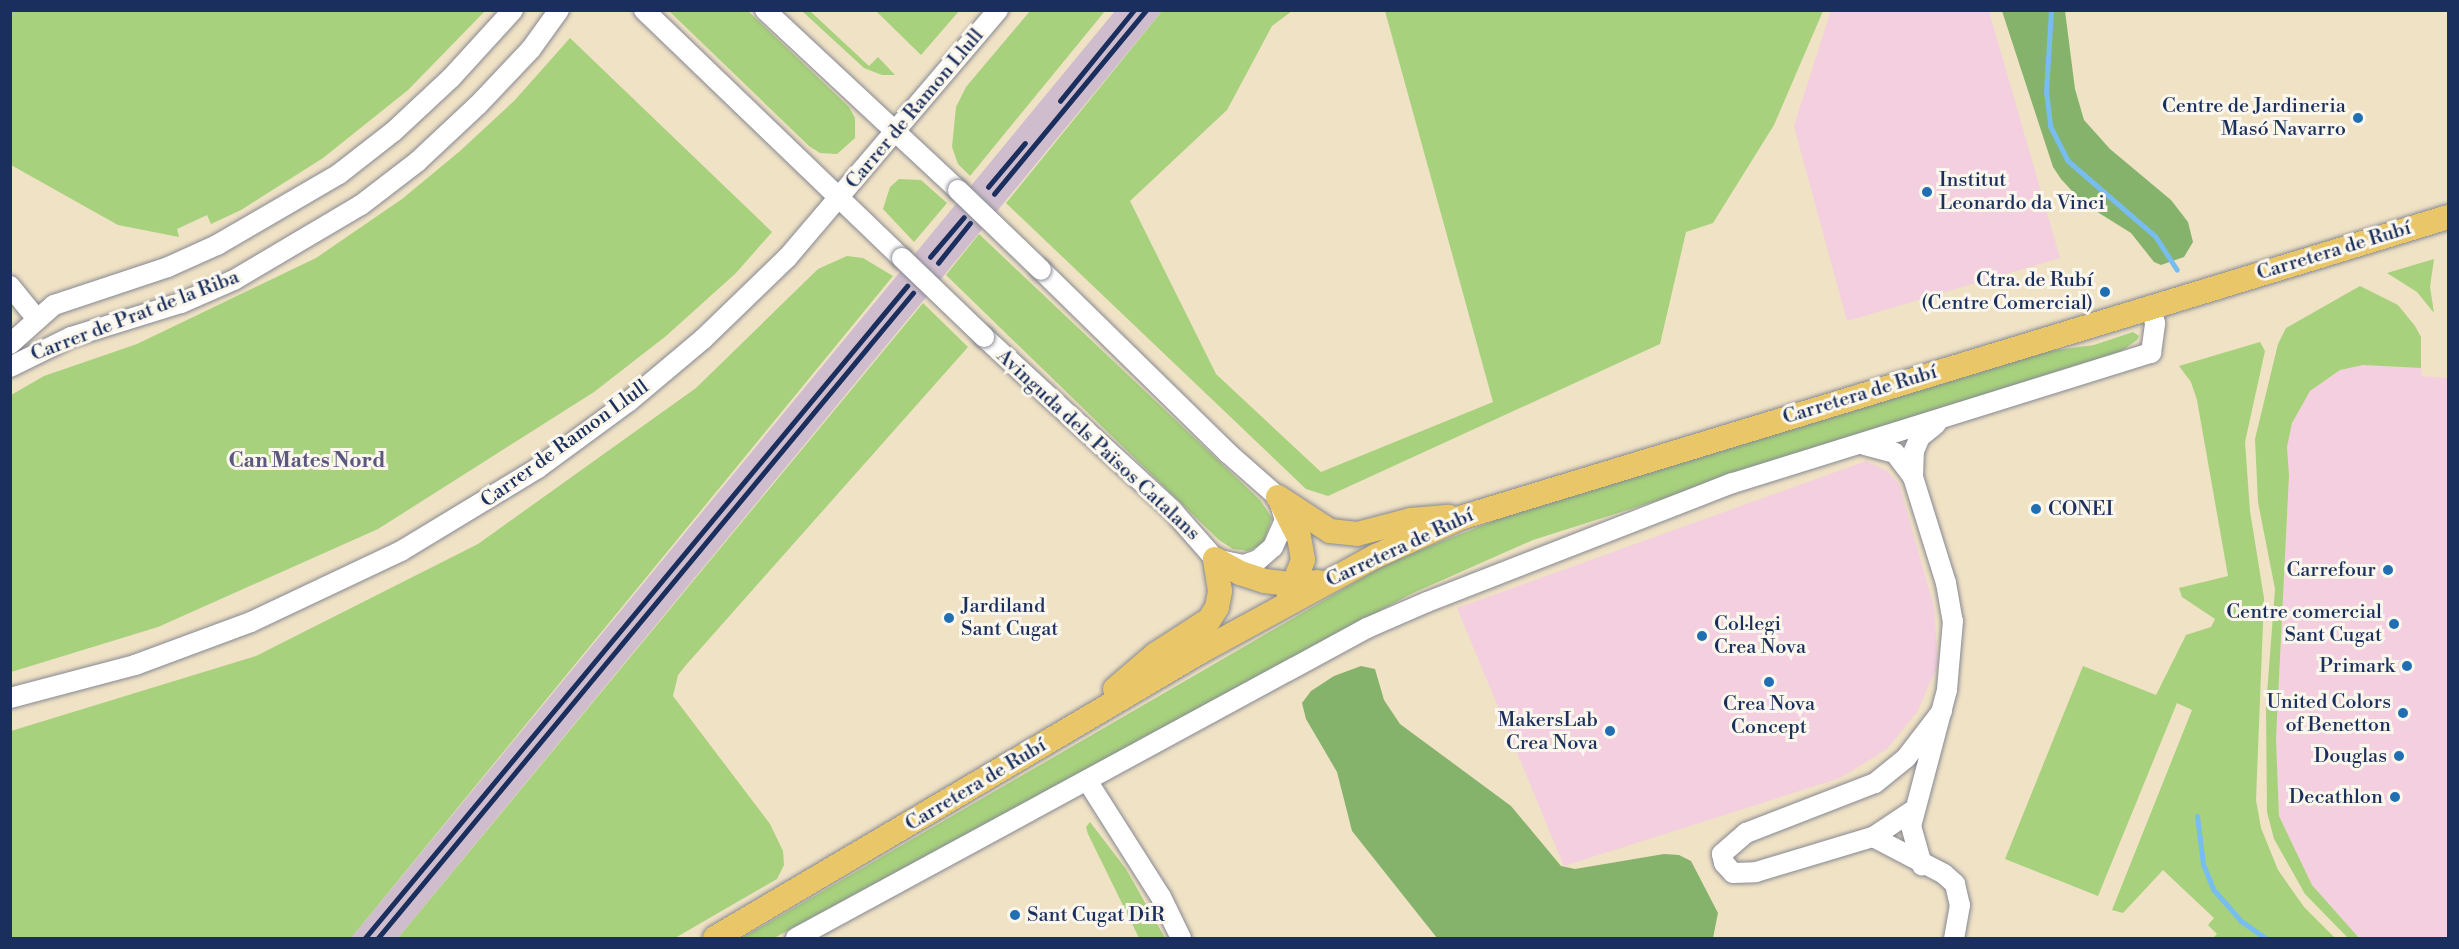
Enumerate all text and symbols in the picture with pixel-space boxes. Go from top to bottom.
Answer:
street label: Carrer de Ramon Llull [841,24,989,194]
place label: Centre de Jardineria Masó Navarro [2162,94,2346,141]
marker: Centre de Jardineria Masó Navarro [2351,111,2365,125]
place label: Institut Leonardo da Vinci [1939,168,2105,215]
marker: Institut Leonardo da Vinci [1920,185,1934,199]
street label: Carretera de Rubí [2254,216,2414,286]
street label: Carrer de Prat de la Riba [28,265,242,367]
place label: Ctra. de Rubí (Centre Comercial) [1921,268,2093,315]
marker: Ctra. de Rubí (Centre Comercial) [2098,285,2112,299]
street label: Avinguda dels Països Catalans [991,344,1205,546]
street label: Carretera de Rubí [1780,360,1940,430]
street label: Carrer de Ramon Llull [476,375,654,513]
district label: Can Mates Nord [229,448,385,474]
place label: CONEI [2048,497,2113,521]
marker: CONEI [2029,502,2043,516]
street label: Carretera de Rubí [1322,503,1478,593]
place label: Carrefour [2286,558,2376,582]
marker: Carrefour [2381,563,2395,577]
place label: Jardiland Sant Cugat [961,594,1058,641]
place label: Centre comercial Sant Cugat [2226,600,2382,647]
marker: Jardiland Sant Cugat [942,611,956,625]
place label: Col·legi Crea Nova [1714,612,1806,659]
marker: Centre comercial Sant Cugat [2387,617,2401,631]
marker: Col·legi Crea Nova [1695,629,1709,643]
place label: Primark [2319,654,2395,678]
marker: Primark [2400,659,2414,673]
marker: Crea Nova Concept [1762,675,1776,689]
place label: United Colors of Benetton [2266,690,2391,737]
place label: Crea Nova Concept [1723,692,1815,739]
marker: United Colors of Benetton [2396,706,2410,720]
place label: MakersLab Crea Nova [1498,708,1598,755]
marker: MakersLab Crea Nova [1603,724,1617,738]
street label: Carretera de Rubí [901,733,1051,837]
place label: Douglas [2314,744,2387,768]
marker: Douglas [2392,749,2406,763]
place label: Decathlon [2289,785,2383,809]
marker: Decathlon [2388,790,2402,804]
place label: Sant Cugat DiR [1027,903,1164,927]
marker: Sant Cugat DiR [1008,908,1022,922]

